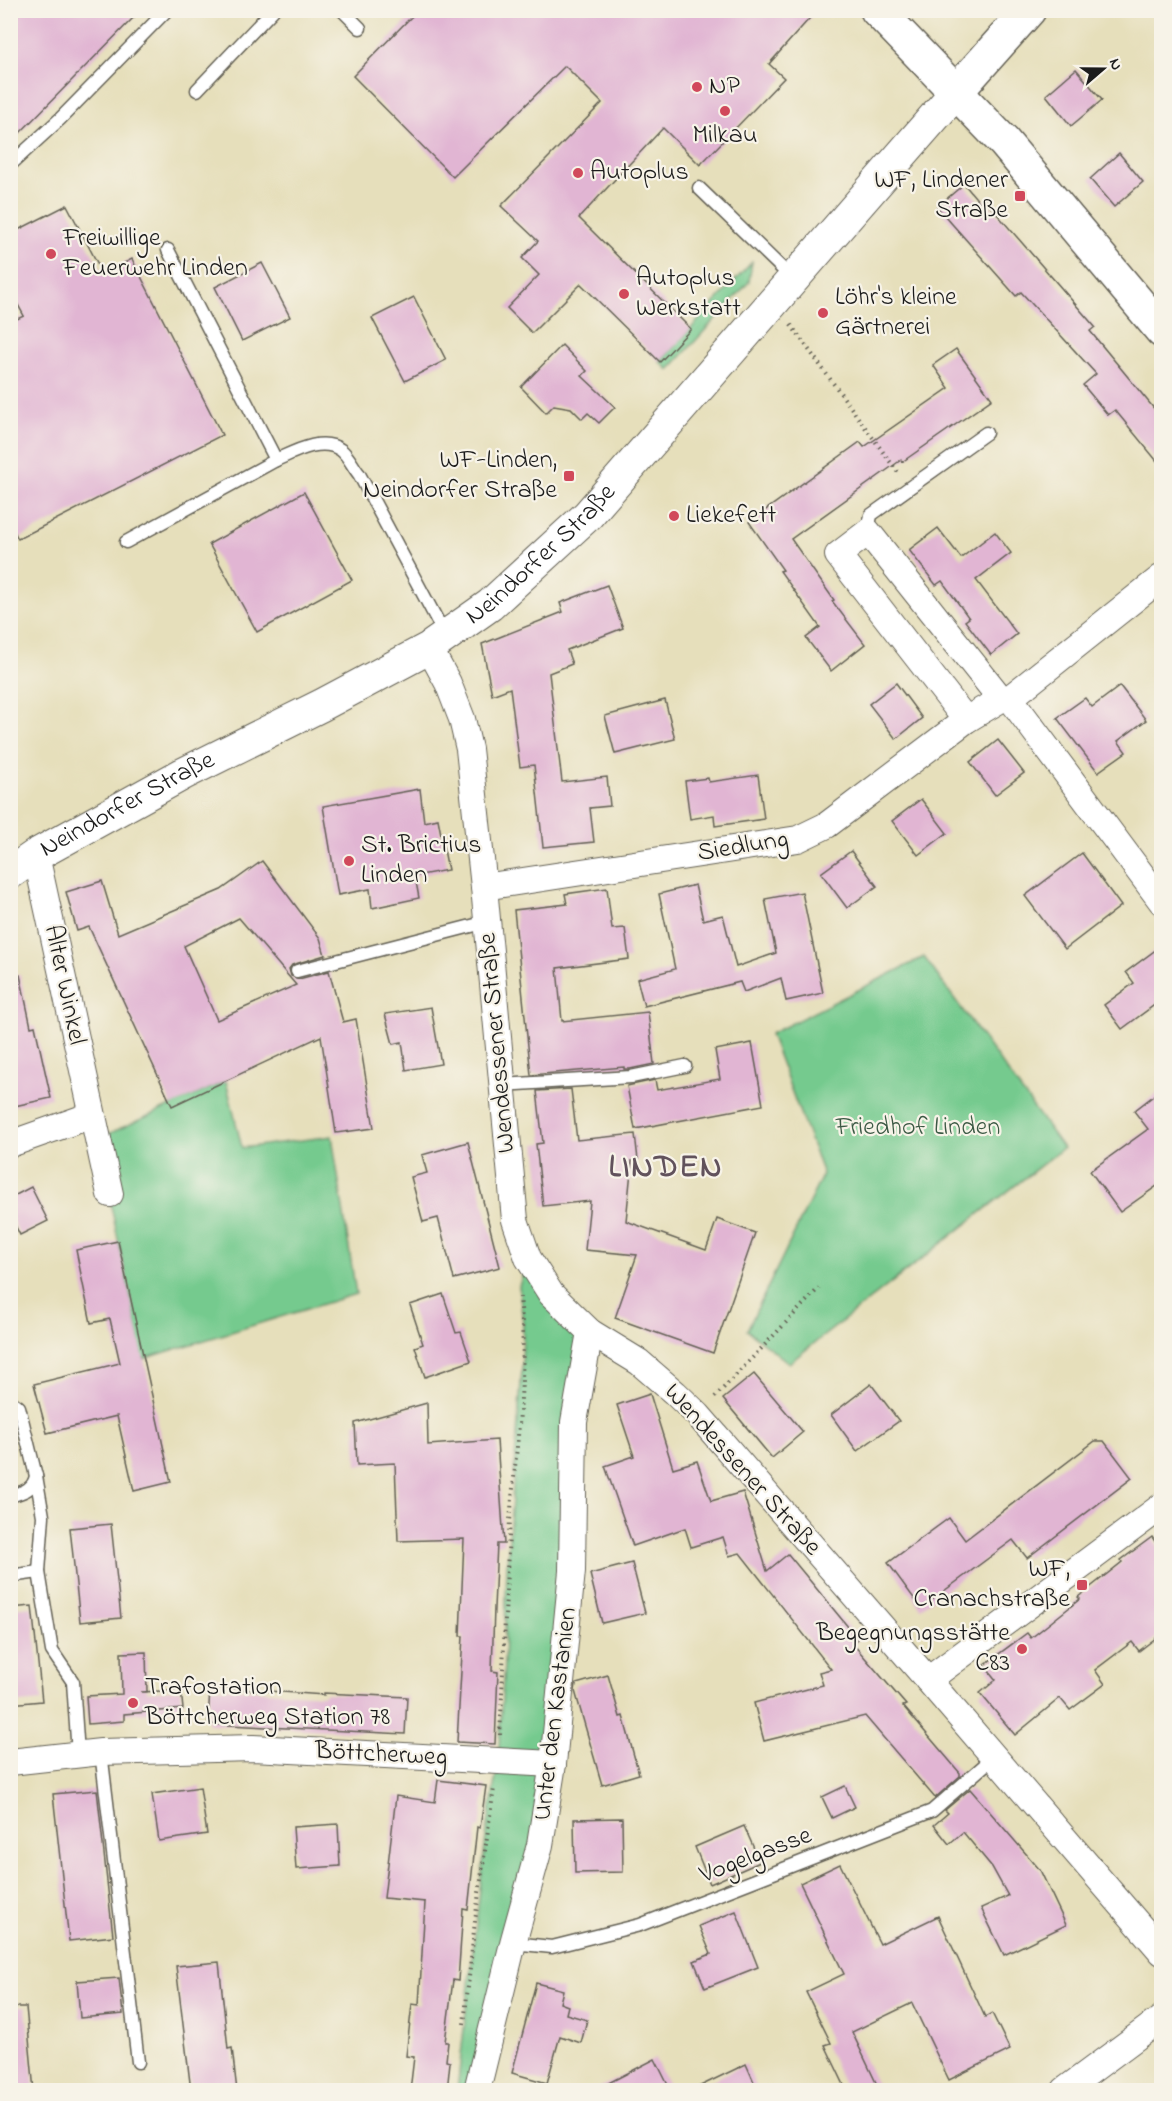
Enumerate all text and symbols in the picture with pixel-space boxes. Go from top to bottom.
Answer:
north arrow [1073,39,1133,99]
text: N [1102,55,1128,74]
place label: NP [709,68,741,106]
marker: NP [690,80,704,94]
marker: Milkau [718,104,732,118]
place label: Milkau [692,117,758,155]
place label: Autoplus [590,154,689,192]
place label: WF, Lindener Straße [874,162,1009,230]
marker: Autoplus [571,166,585,180]
marker: WF, Lindener Straße [1013,189,1027,203]
place label: Freiwillige Feuerwehr Linden [62,220,248,288]
marker: Freiwillige Feuerwehr Linden [44,247,58,261]
place label: Autoplus Werkstatt [636,260,741,328]
place label: Löhr's kleine Gärtnerei [835,279,957,347]
marker: Autoplus Werkstatt [617,287,631,301]
marker: Löhr's kleine Gärtnerei [816,306,830,320]
place label: WF-Linden, Neindorfer Straße [363,442,557,510]
marker: WF-Linden, Neindorfer Straße [562,469,576,483]
street label: Neindorfer Straße [458,476,626,635]
place label: Liekefett [686,497,776,535]
marker: Liekefett [667,509,681,523]
street label: Neindorfer Straße [33,742,222,868]
street label: Siedlung [695,821,791,873]
place label: St. Brictius Linden [361,827,481,895]
marker: St. Brictius Linden [342,854,356,868]
street label: Alter Winkel [33,922,95,1048]
street label: Wendessener Straße [469,931,527,1155]
park label: Friedhof Linden [835,1109,1000,1147]
district label: LINDEN [609,1145,723,1192]
street label: Wendessener Straße [654,1375,830,1565]
place label: WF, Cranachstraße [914,1551,1070,1619]
marker: WF, Cranachstraße [1075,1578,1089,1592]
street label: Unter den Kastanien [524,1605,588,1823]
place label: Begegnungsstätte C83 [815,1615,1010,1683]
marker: Begegnungsstätte C83 [1015,1642,1029,1656]
place label: Trafostation Böttcherweg Station 78 [144,1669,390,1737]
marker: Trafostation Böttcherweg Station 78 [126,1696,140,1710]
street label: Böttcherweg [313,1733,448,1777]
street label: Vogelgasse [693,1817,818,1895]

